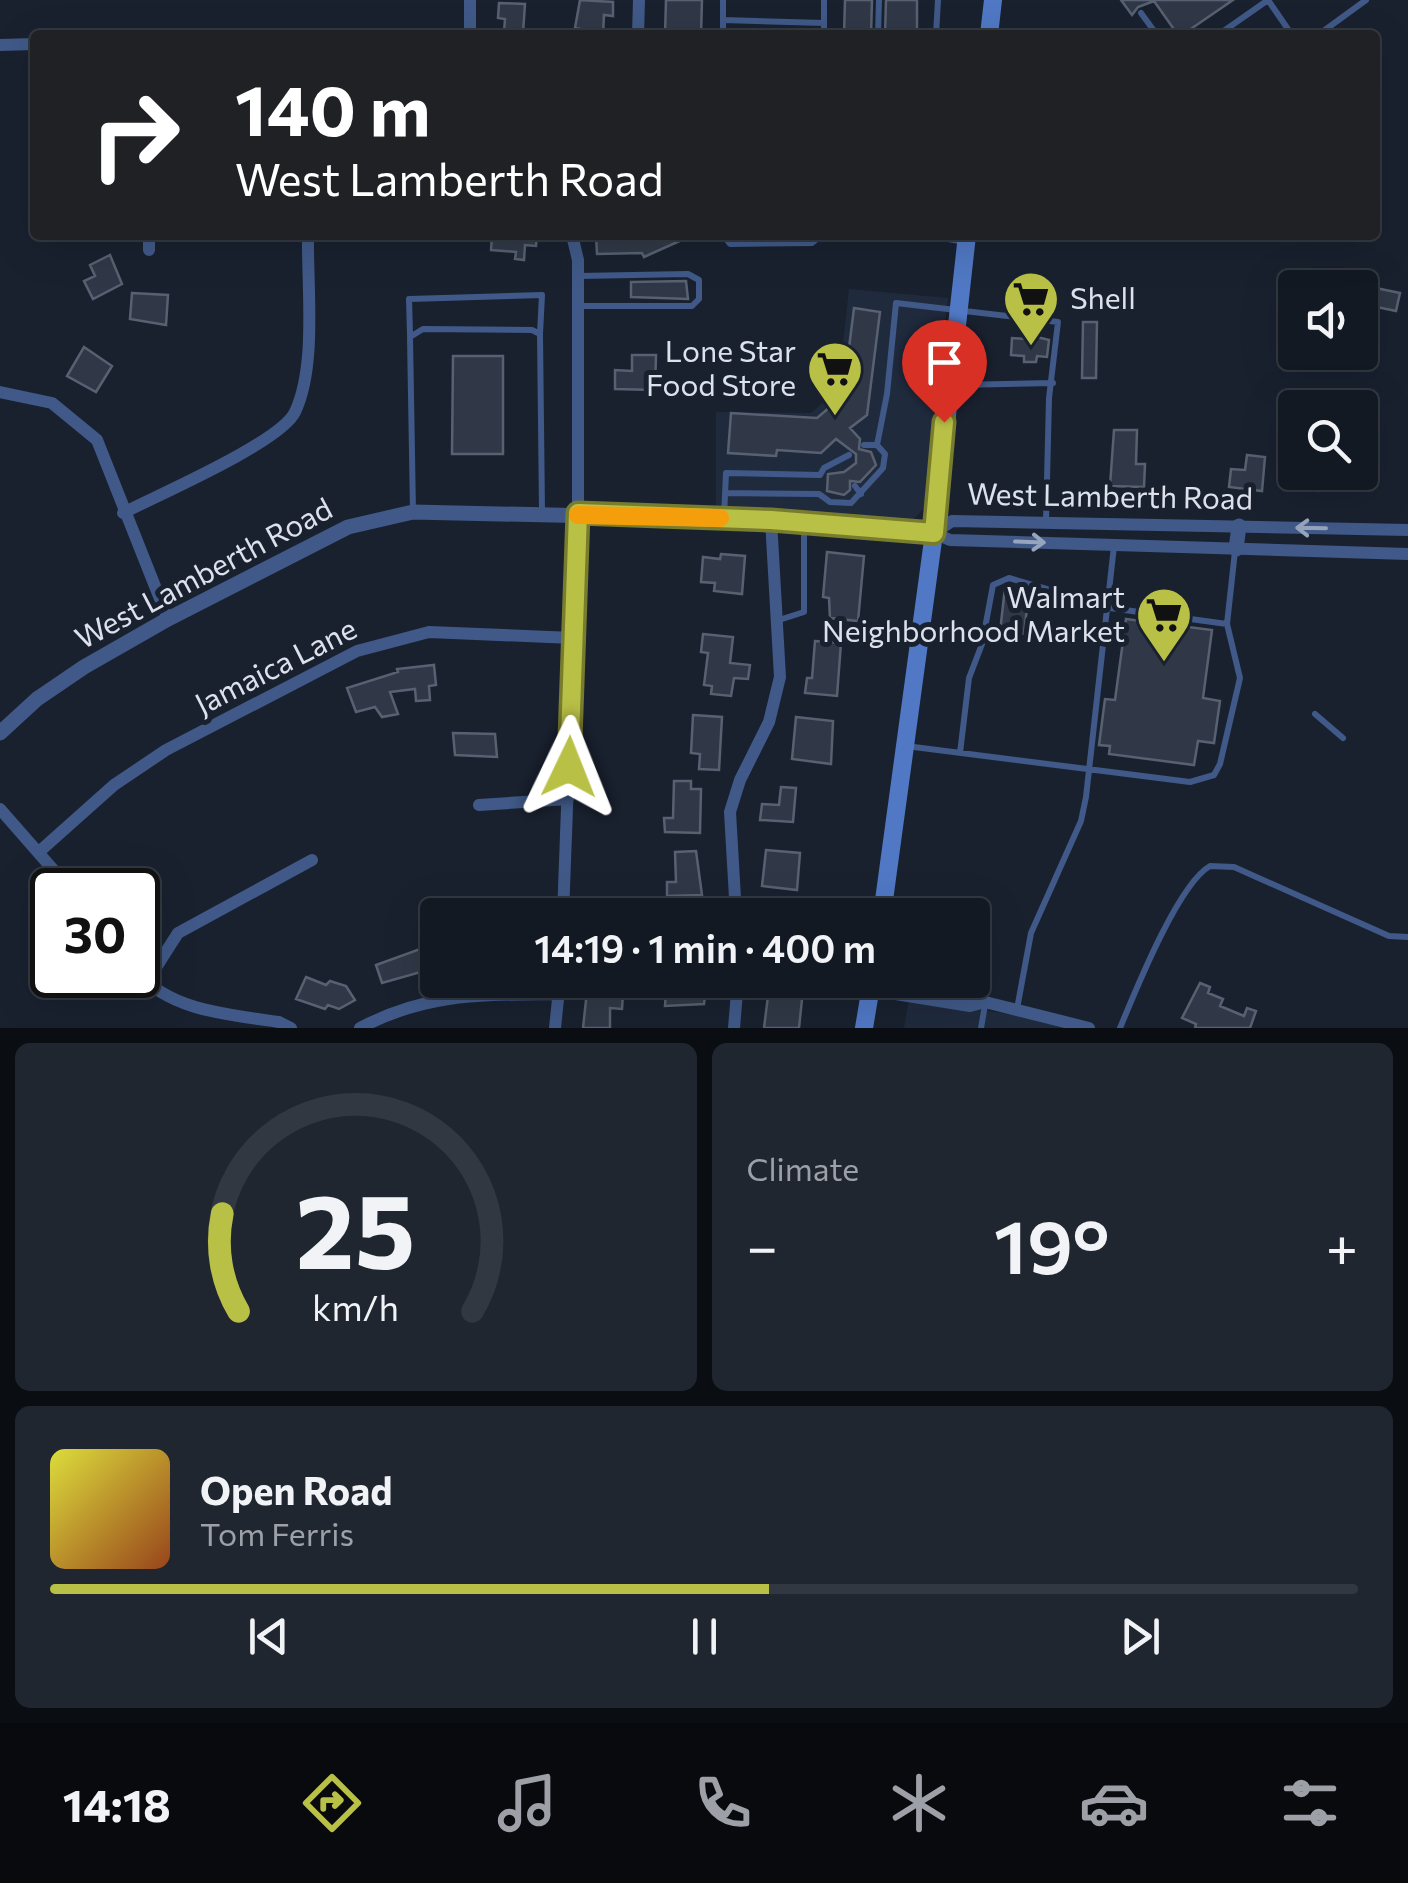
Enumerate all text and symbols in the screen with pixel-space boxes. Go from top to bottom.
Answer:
text: 140 m [235,65,431,150]
icon: right [70,70,200,200]
text: West Lamberth Road [235,150,664,205]
supermarket icon: Shell [1001,269,1061,348]
map controls [1278,270,1378,490]
button: sound [1278,270,1378,370]
place label: Shell [1070,278,1136,315]
pin [902,320,987,423]
place label: Lone Star Food Store [646,331,796,402]
icon: arrive [917,335,972,390]
supermarket icon: Lone Star Food Store [805,339,865,418]
button: search [1278,390,1378,490]
street label: West Lamberth Road [967,474,1253,515]
street label: West Lamberth Road [68,488,338,655]
one-way arrow [1295,518,1328,538]
one-way arrow [1013,533,1045,552]
place label: Walmart Neighborhood Market [822,577,1125,648]
supermarket icon: Walmart Neighborhood Market [1134,585,1194,664]
street label: Jamaica Lane [188,608,362,721]
position arrow [517,715,621,819]
speed limit sign: 30 [30,868,160,998]
text: 14:19 · 1 min · 400 m [534,924,876,971]
text: Climate [747,1148,859,1188]
text: 25 [296,1163,416,1290]
text: 19° [994,1198,1110,1289]
text: − [747,1211,778,1278]
text: + [1326,1211,1358,1278]
text: km/h [312,1285,399,1328]
text: Open Road [200,1466,393,1513]
text: Tom Ferris [200,1513,354,1553]
icon: previous [241,1609,296,1664]
icon: pause [677,1609,732,1664]
icon: next [1113,1609,1168,1664]
icon: directions [297,1768,367,1838]
icon: music [492,1768,562,1838]
icon: phone [688,1768,758,1838]
icon: climate [884,1768,954,1838]
icon: car [1079,1768,1149,1838]
icon: filters [1275,1768,1345,1838]
text: 14:18 [63,1776,171,1831]

